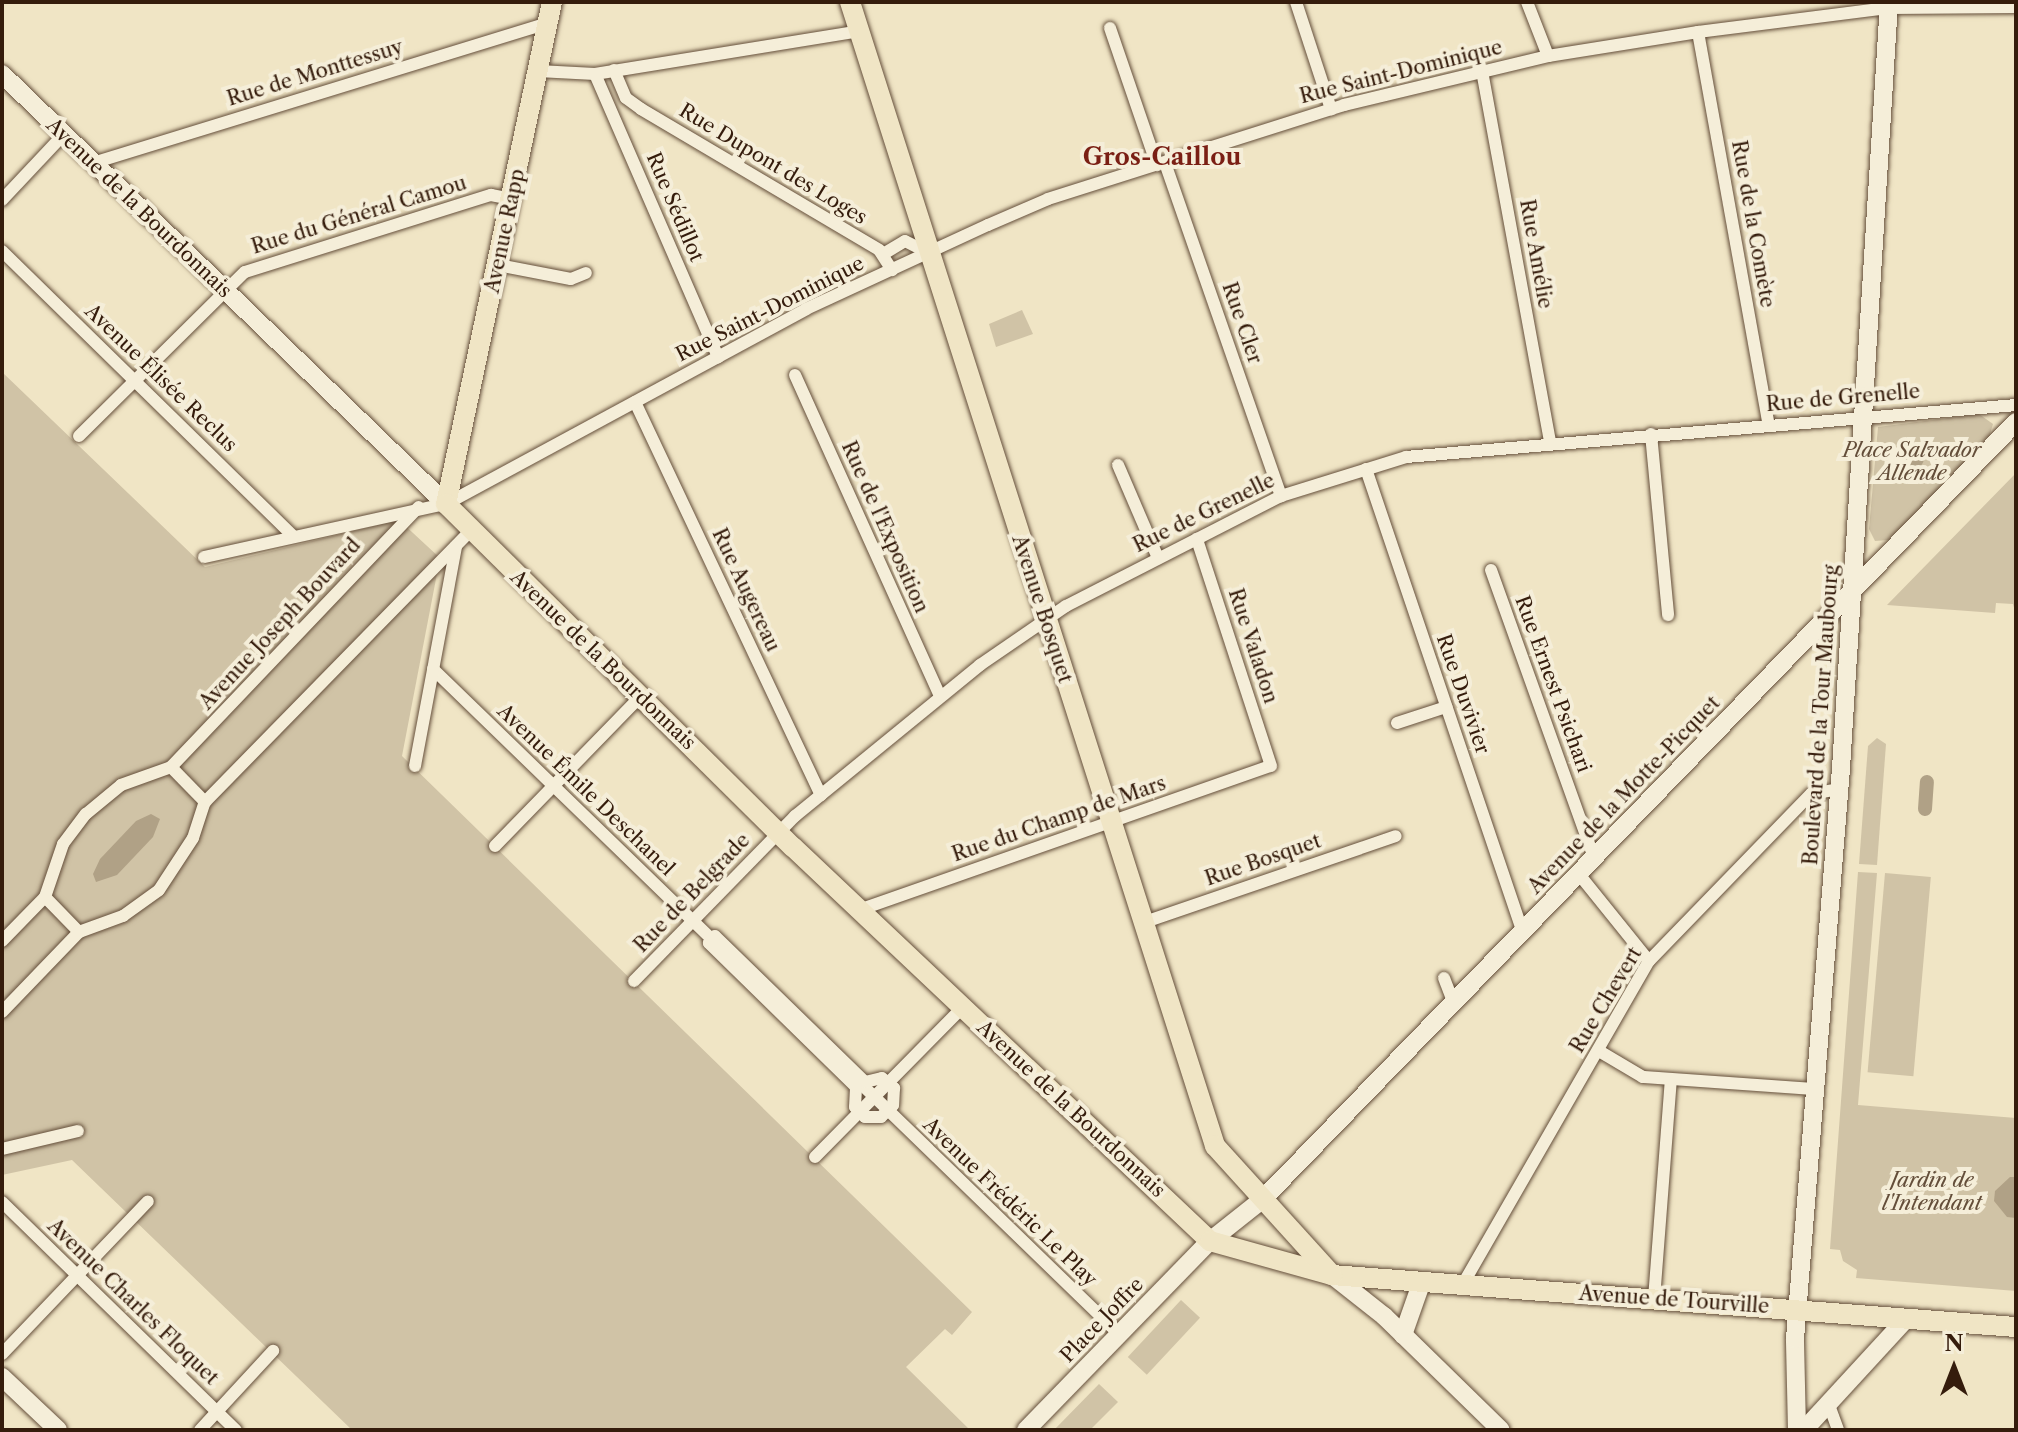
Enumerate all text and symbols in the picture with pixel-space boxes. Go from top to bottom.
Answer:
street label: Rue de Monttessuy [224,35,406,111]
street label: Rue Saint-Dominique [1297,35,1505,109]
street label: Rue Dupont des Loges [675,98,871,230]
street label: Avenue de la Bourdonnais [41,113,237,303]
street label: Rue de la Comète [1726,138,1780,310]
district label: Gros-Caillou [1083,143,1241,171]
street label: Rue Sédillot [641,149,709,265]
street label: Avenue Rapp [480,167,530,295]
street label: Rue du Général Camou [249,171,469,259]
street label: Rue Amélie [1515,197,1557,311]
street label: Rue Saint-Dominique [672,251,868,367]
street label: Rue Cler [1217,279,1267,367]
street label: Avenue Élisée Reclus [80,299,242,457]
street label: Rue de Grenelle [1765,379,1921,417]
street label: Rue de l'Exposition [836,438,934,616]
park label: Place Salvador Allende [1843,438,1981,485]
street label: Rue de Grenelle [1129,468,1279,558]
street label: Rue Augereau [707,524,785,656]
street label: Avenue Bosquet [1007,532,1077,686]
street label: Avenue Joseph Bouvard [194,534,366,714]
street label: Boulevard de la Tour Maubourg [1798,563,1844,867]
street label: Avenue de la Bourdonnais [505,565,701,755]
street label: Rue Valadon [1223,585,1283,707]
street label: Rue Ernest Psichari [1510,592,1596,776]
street label: Rue Duvivier [1431,631,1495,757]
street label: Avenue de la Motte-Picquet [1523,691,1725,899]
street label: Avenue Émile Deschanel [493,699,679,881]
street label: Rue du Champ de Mars [949,771,1169,867]
street label: Rue de Belgrade [629,829,755,957]
street label: Rue Bosquet [1202,829,1324,891]
street label: Rue Chevert [1565,943,1647,1057]
street label: Avenue de la Bourdonnais [972,1015,1170,1203]
street label: Avenue Frédéric Le Play [918,1113,1102,1291]
park label: Jardin de l'Intendant [1882,1169,1982,1216]
street label: Avenue Charles Floquet [43,1214,223,1390]
street label: Place Joffre [1056,1273,1148,1367]
street label: Avenue de Tourville [1578,1281,1770,1319]
north arrow [1914,1328,1994,1408]
text: N [1944,1330,1964,1357]

